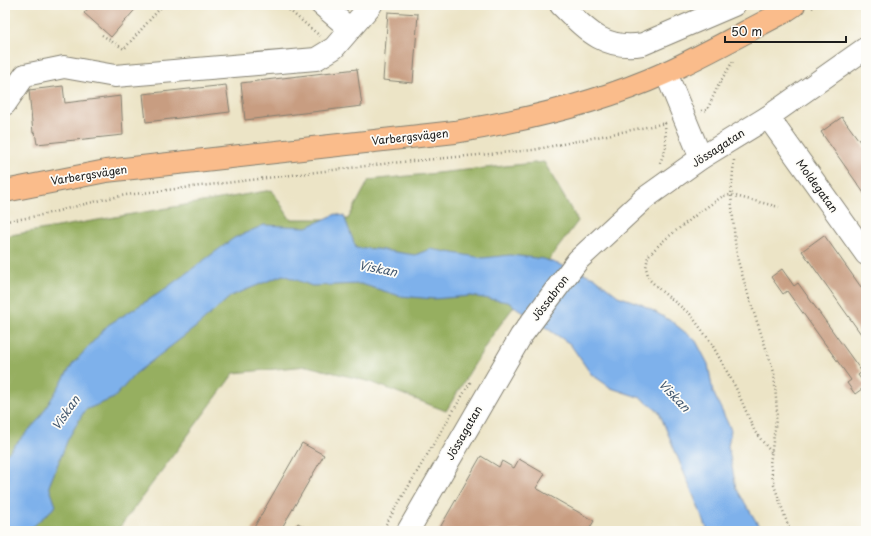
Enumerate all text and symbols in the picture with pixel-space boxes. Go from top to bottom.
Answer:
scale bar [725,18,846,44]
text: 50 m [731,22,762,40]
street label: Varbergsvägen [371,124,449,149]
street label: Jössagatan [688,124,748,171]
street label: Moldegatan [792,155,843,216]
street label: Varbergsvägen [50,160,128,189]
water label: Viskan [358,256,400,281]
street label: Jössabron [527,271,573,324]
water label: Viskan [655,375,695,416]
water label: Viskan [47,391,84,433]
street label: Jössagatan [441,402,486,463]

